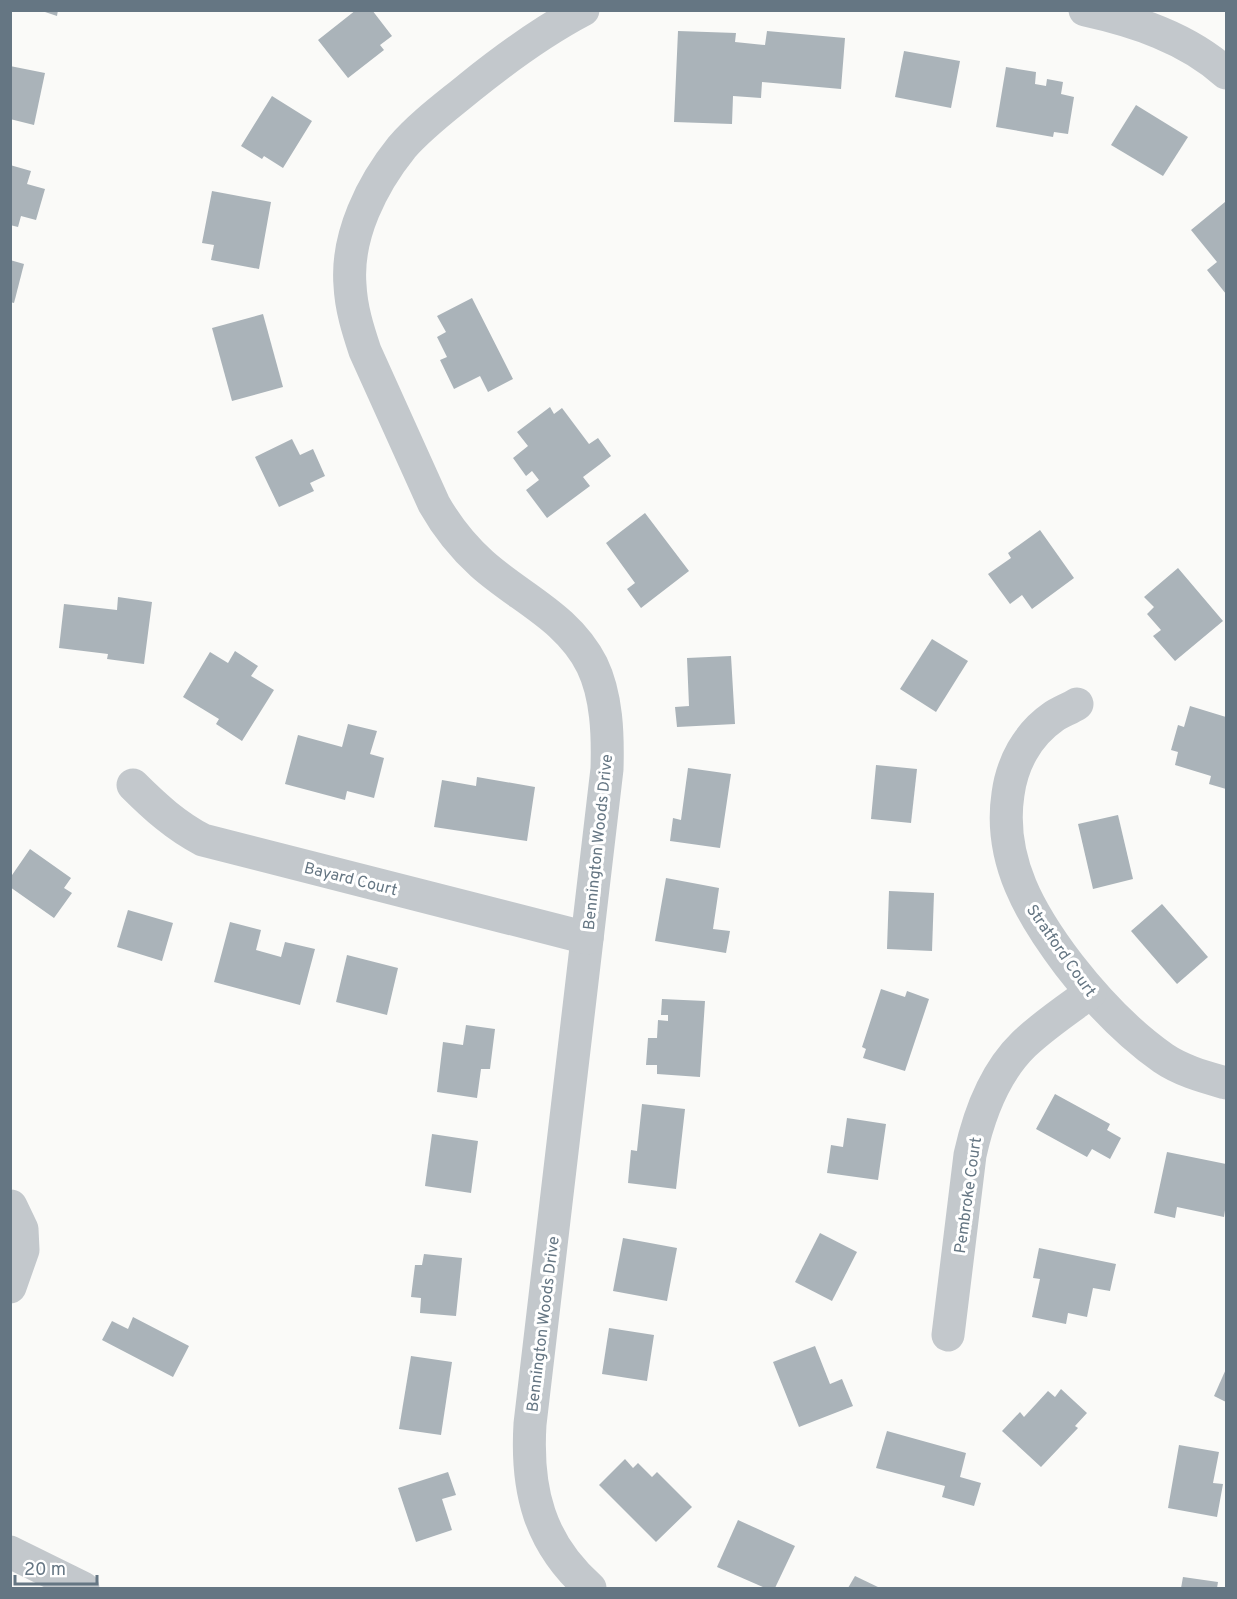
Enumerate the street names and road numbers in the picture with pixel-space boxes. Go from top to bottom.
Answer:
street label: Bennington Woods Drive [580,753,618,931]
street label: Bayard Court [302,859,399,901]
street label: Stratford Court [1021,901,1100,1001]
street label: Pembroke Court [951,1136,987,1255]
street label: Bennington Woods Drive [523,1235,565,1413]

